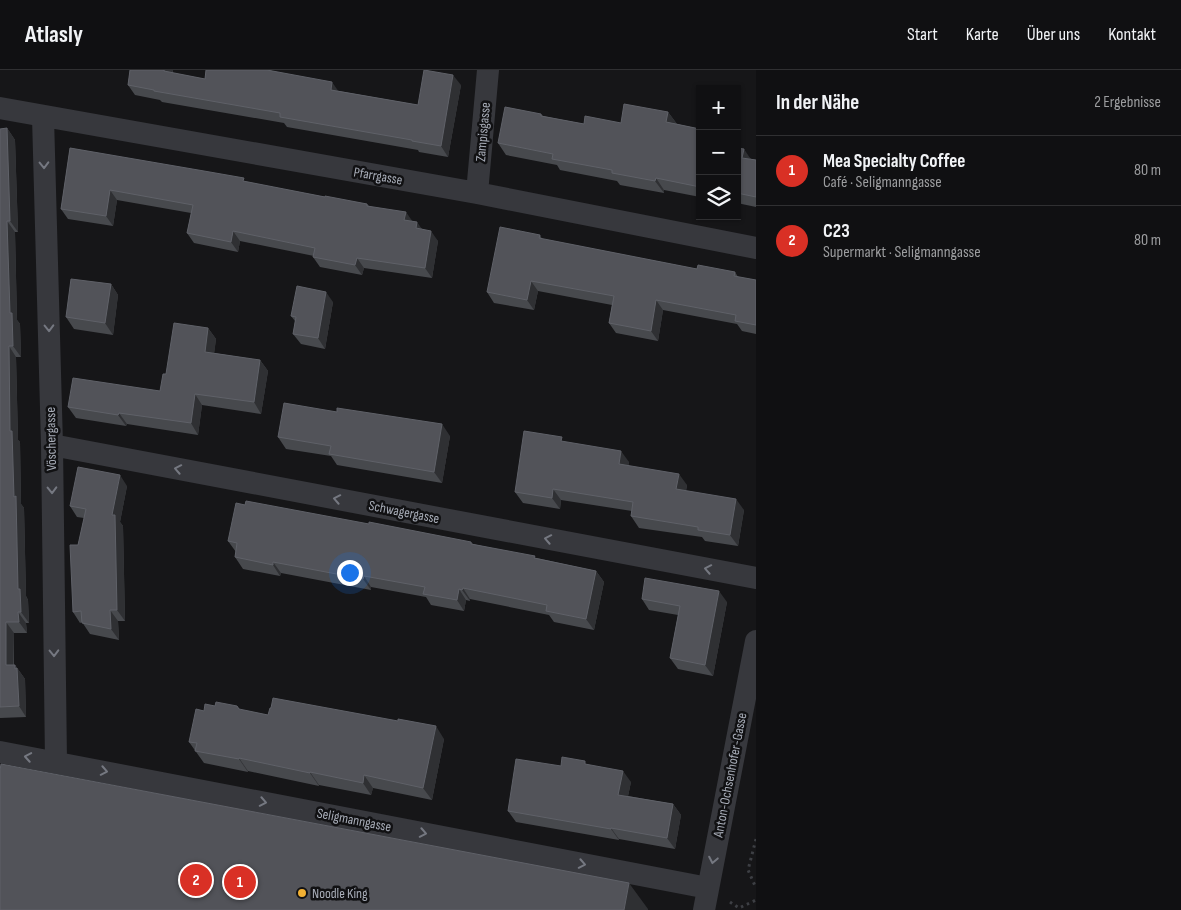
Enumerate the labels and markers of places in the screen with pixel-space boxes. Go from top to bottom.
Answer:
pin: 2 [180,861,212,899]
pin: 1 [224,863,256,901]
place label: Noodle King [312,885,368,902]
marker: Noodle King [296,887,308,899]

